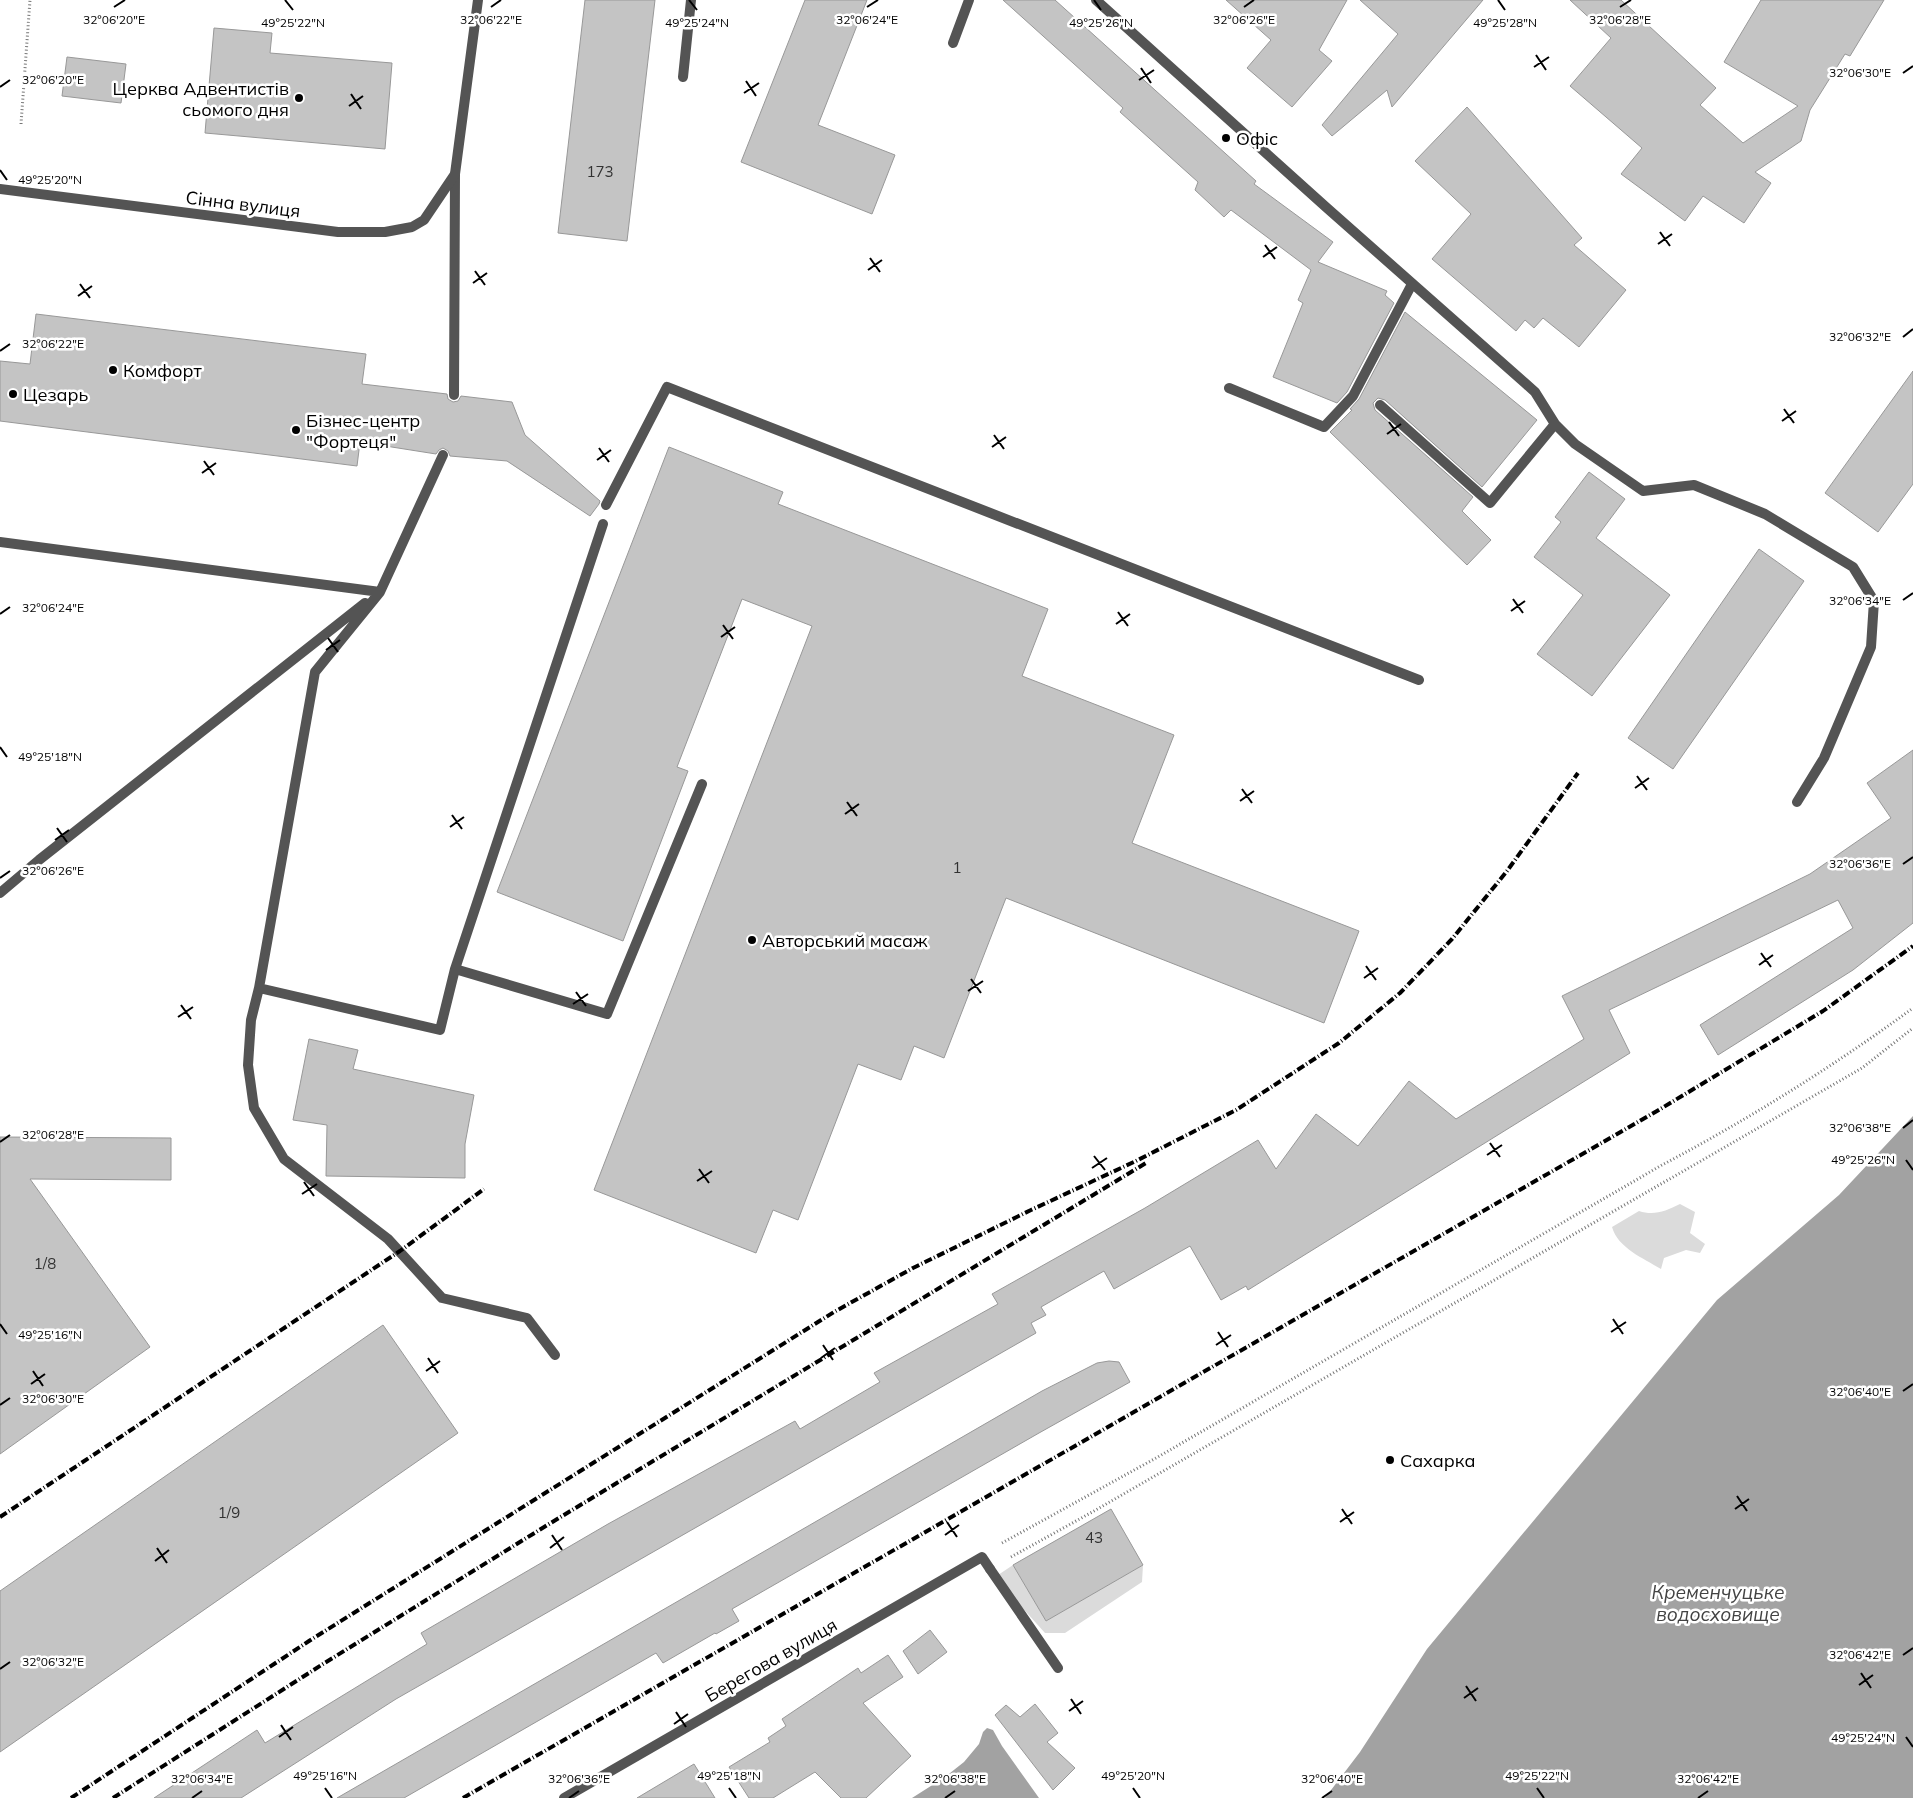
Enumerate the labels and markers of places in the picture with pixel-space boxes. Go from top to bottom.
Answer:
place label: Церква Адвентистів сьомого дня [113,77,289,121]
marker: Церква Адвентистів сьомого дня [293,92,305,104]
place label: Офіс [1236,127,1278,150]
marker: Офіс [1220,132,1232,144]
place label: Комфорт [123,359,202,382]
marker: Комфорт [107,364,119,376]
place label: Цезарь [23,383,89,406]
marker: Цезарь [7,388,19,400]
place label: Бізнес-центр "Фортеця" [306,409,420,453]
marker: Бізнес-центр "Фортеця" [290,424,302,436]
place label: Авторський масаж [762,929,928,952]
marker: Авторський масаж [746,934,758,946]
place label: Сахарка [1400,1449,1475,1472]
marker: Сахарка [1384,1454,1396,1466]

